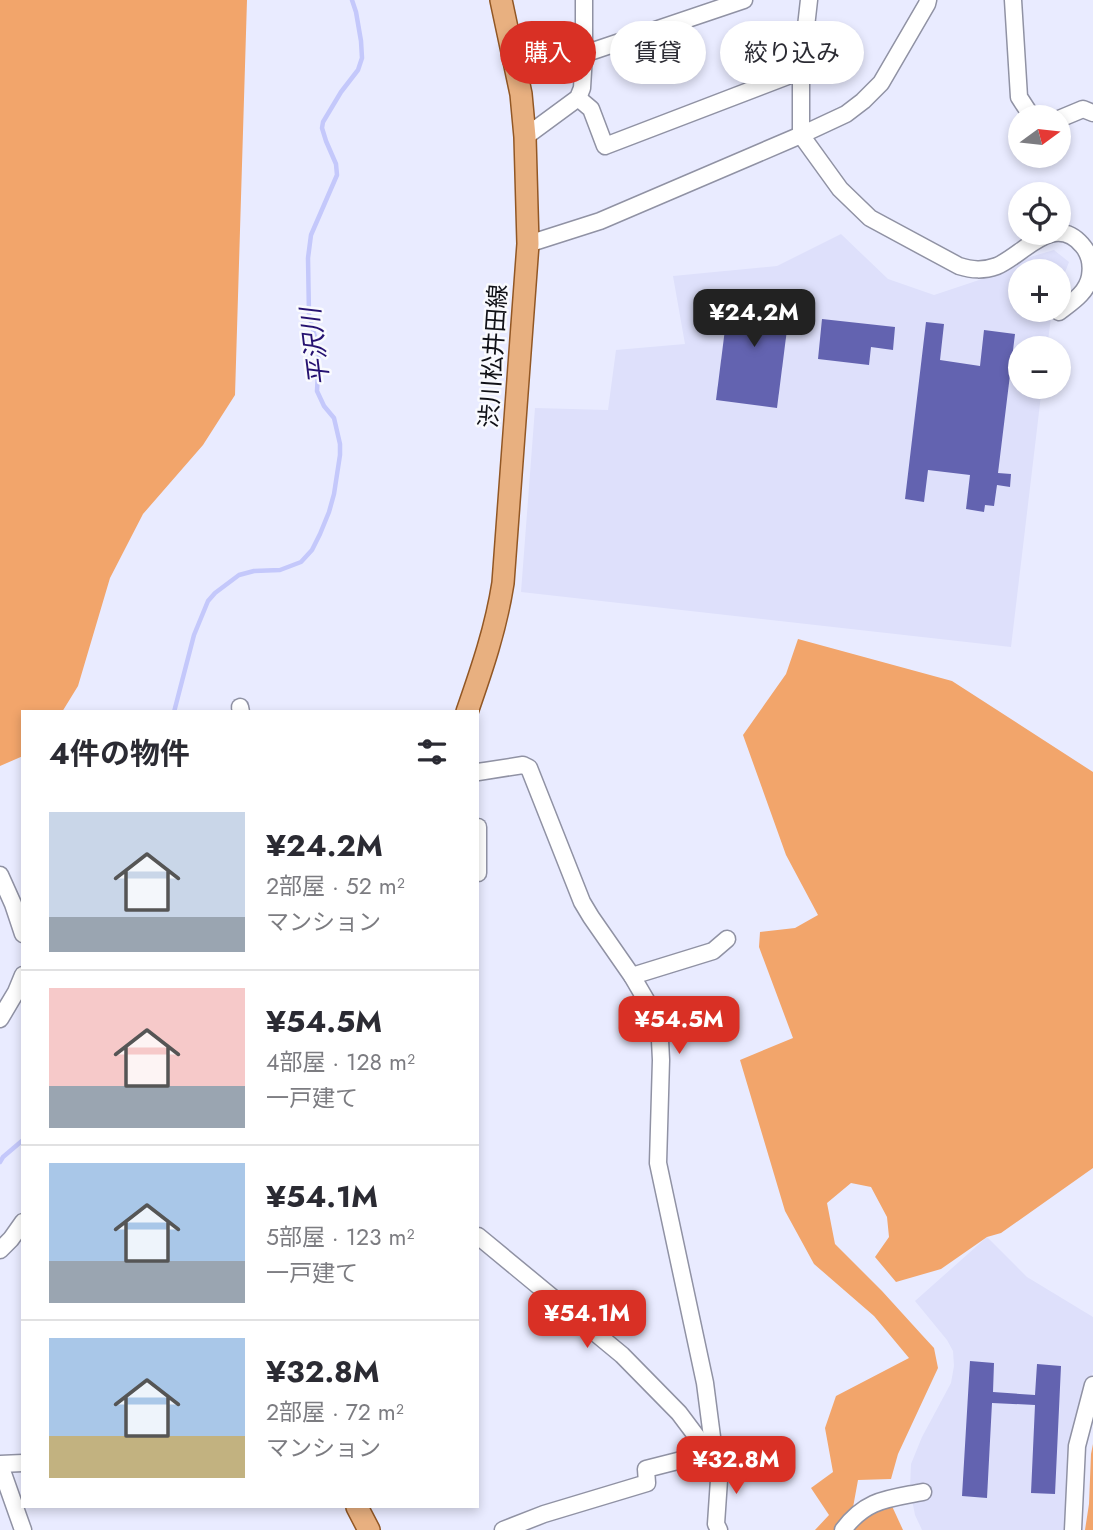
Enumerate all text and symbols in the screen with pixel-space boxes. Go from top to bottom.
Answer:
chip: 購入 [500,21,596,84]
chip: 賃貸 [610,21,706,84]
chip: 絞り込み [720,21,864,84]
north arrow [1008,105,1071,168]
map controls [1008,105,1071,399]
button: locate [1008,182,1071,245]
button: + [1008,259,1071,322]
street label: 渋川松井田線 [471,283,515,429]
pin: ¥24.2M [697,290,811,349]
text: ¥24.2M [709,295,799,329]
water label: 平沢川 [291,303,339,388]
button: − [1008,336,1071,399]
text: 4件の物件 [49,732,190,775]
icon: filters [413,733,451,771]
text: ¥24.2M [266,824,383,867]
icon: home [105,840,189,924]
text: 2部屋 · 52 m² [266,869,405,903]
text: マンション [266,905,381,939]
pin: ¥54.5M [622,996,736,1056]
text: ¥54.5M [266,1000,382,1043]
text: ¥54.5M [634,1002,724,1036]
icon: home [105,1016,189,1100]
text: 4部屋 · 128 m² [266,1045,415,1079]
text: 一戸建て [266,1081,358,1115]
text: ¥54.1M [266,1175,378,1218]
icon: home [105,1191,189,1275]
text: 5部屋 · 123 m² [266,1220,414,1254]
text: 一戸建て [266,1256,358,1290]
pin: ¥54.1M [530,1290,644,1350]
text: ¥54.1M [544,1296,630,1330]
text: ¥32.8M [266,1350,380,1393]
icon: home [105,1366,189,1450]
text: 2部屋 · 72 m² [266,1395,404,1429]
text: マンション [266,1431,381,1465]
pin: ¥32.8M [679,1436,793,1496]
text: ¥32.8M [692,1442,780,1476]

